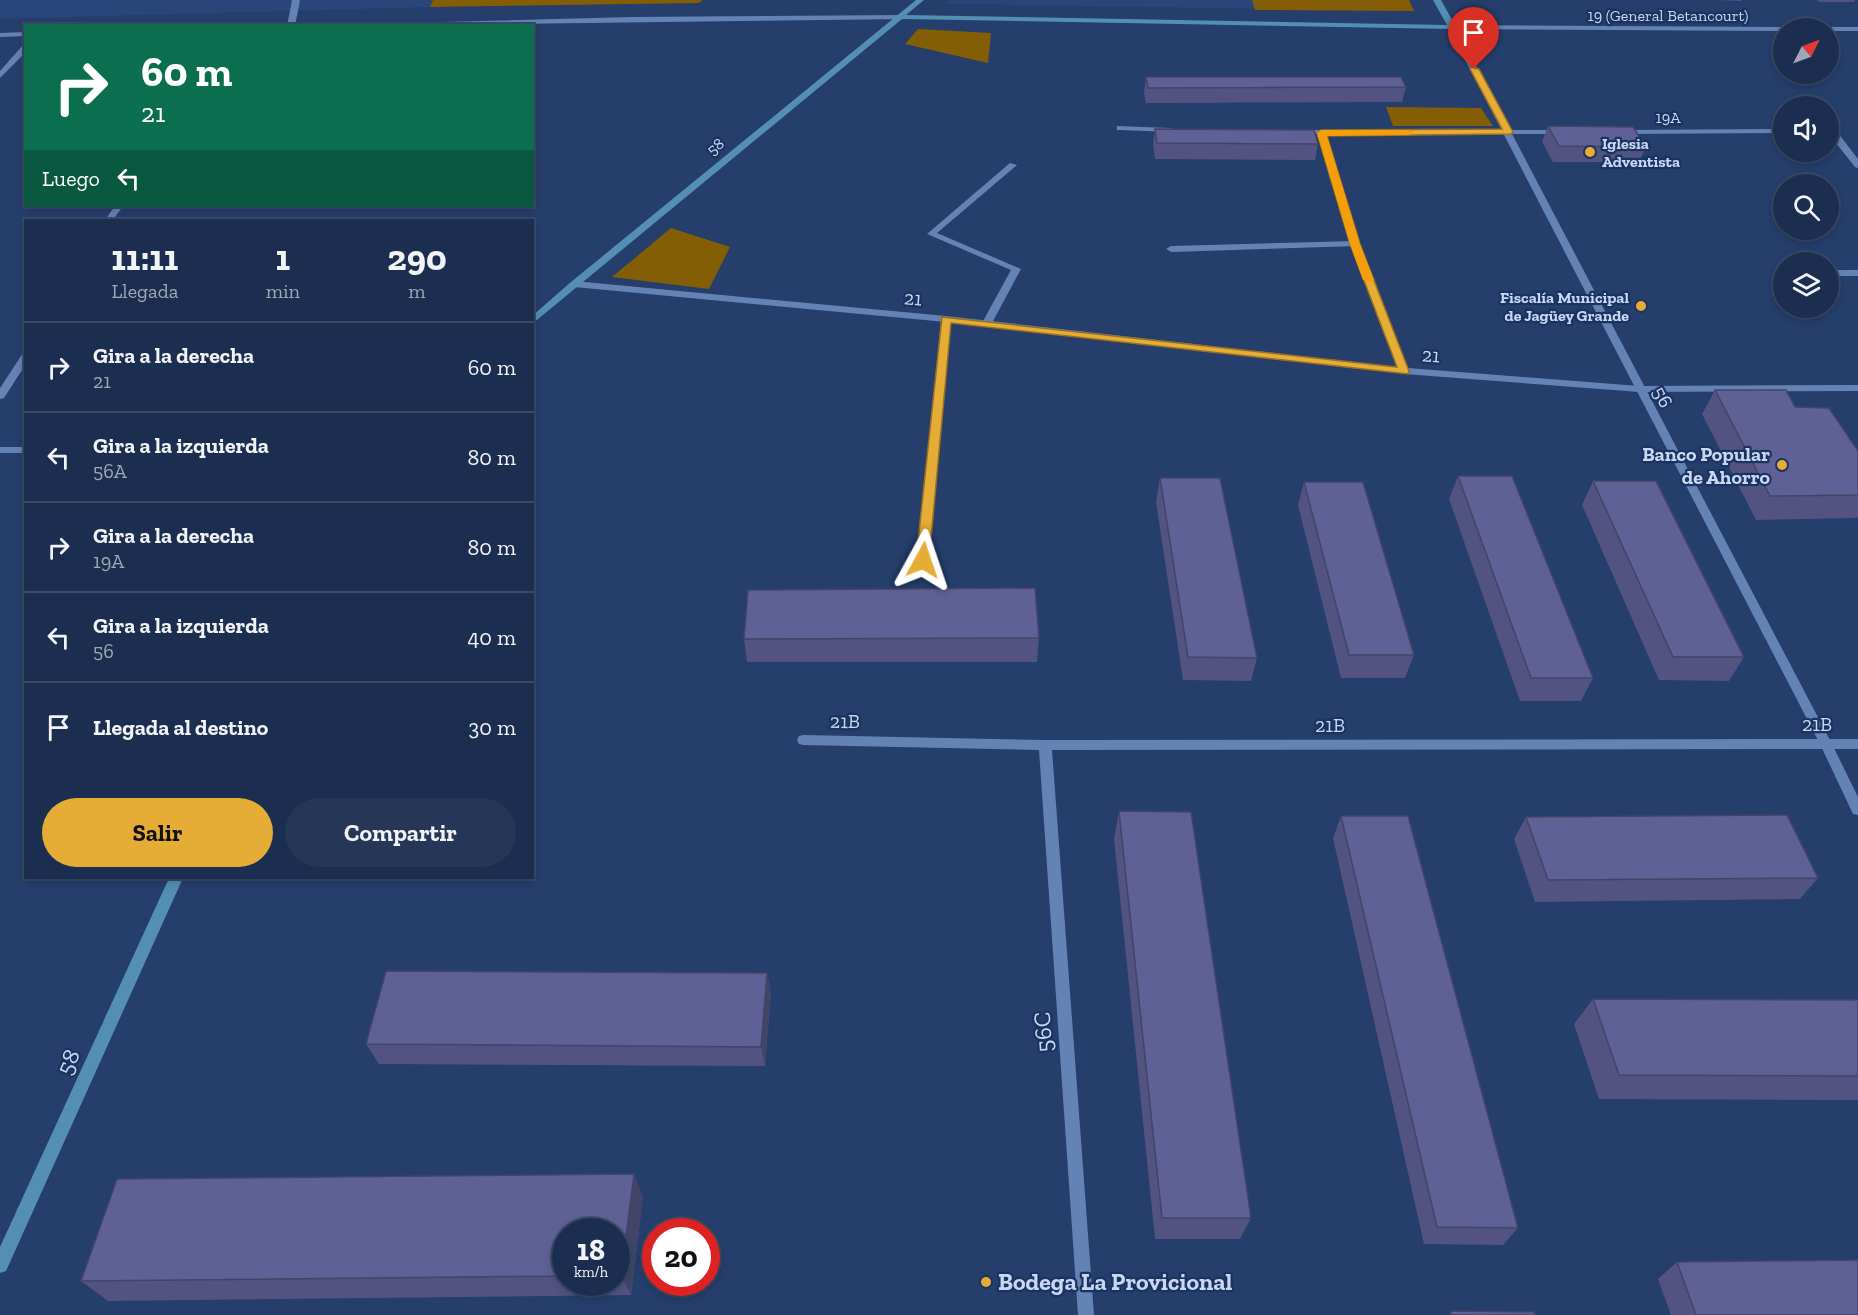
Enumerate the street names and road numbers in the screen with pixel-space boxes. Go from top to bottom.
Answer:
street label: 19 (General Betancourt) [1588,6,1748,25]
street label: 19A [1655,108,1681,127]
street label: 58 [703,134,728,159]
street label: 21 [903,285,923,311]
street label: 21 [1421,342,1441,368]
street label: 56 [1648,382,1678,412]
street label: 21B [830,709,860,733]
street label: 21B [1802,712,1832,736]
street label: 21B [1315,713,1345,737]
street label: 56C [1027,1011,1058,1053]
street label: 58 [49,1044,86,1079]

